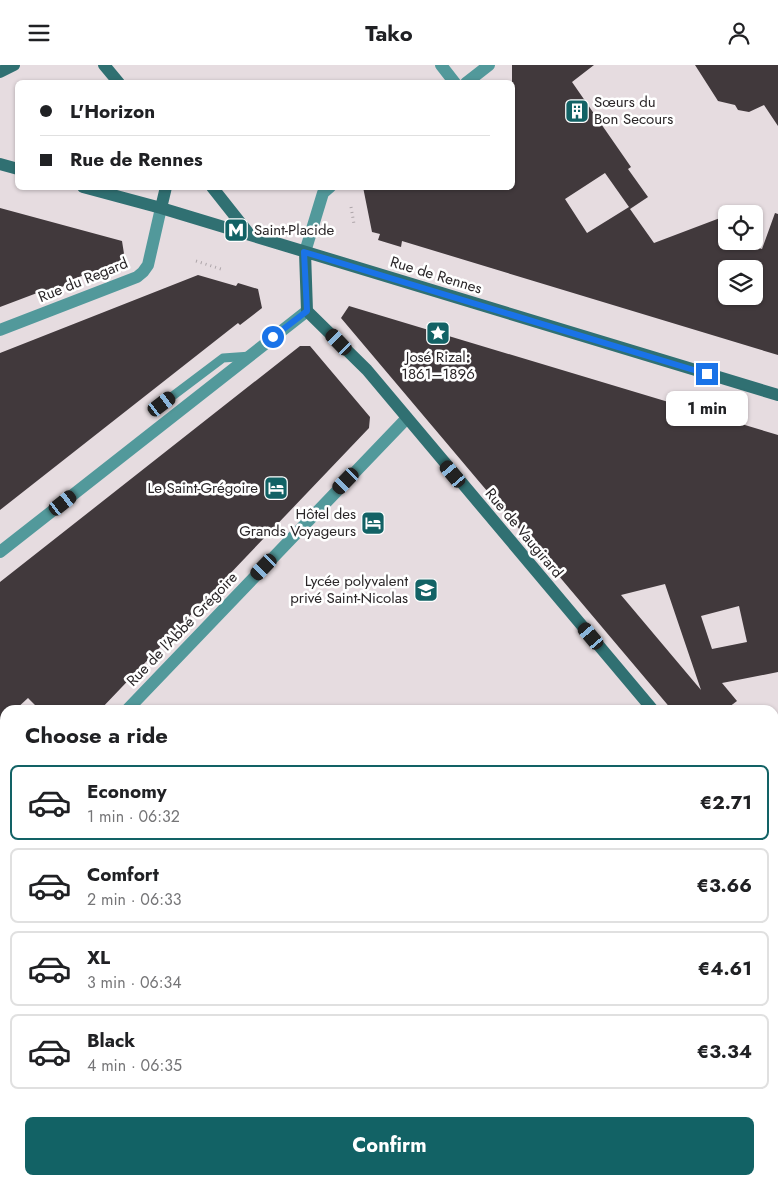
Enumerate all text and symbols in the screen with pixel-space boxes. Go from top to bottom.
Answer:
text: Tako [365,17,413,49]
icon: menu [25,19,53,47]
icon: person [725,19,753,47]
place label: Sœurs du Bon Secours [594,91,673,130]
text: L'Horizon [70,98,155,125]
building icon: Sœurs du Bon Secours [564,98,590,124]
text: Rue de Rennes [70,146,203,173]
map controls [718,205,763,305]
button: locate [718,205,763,250]
metro station icon: Saint-Placide [223,217,249,243]
place label: Saint-Placide [254,219,334,241]
street label: Rue de Rennes [387,251,485,299]
street label: Rue du Regard [35,252,131,308]
button: layers [718,260,763,305]
place icon: José Rizal: 1861–1896 [425,320,451,346]
route start [262,326,284,348]
car [323,326,354,358]
place label: José Rizal: 1861–1896 [401,346,475,385]
route end [696,363,718,385]
car [145,389,178,419]
callout: 1 min [666,391,748,427]
text: 1 min [687,397,727,420]
car [437,458,468,490]
car [330,465,361,497]
hotel icon: Le Saint-Grégoire [263,475,289,501]
place label: Le Saint-Grégoire [148,477,258,499]
street label: Rue de Vaugirard [480,483,568,583]
car [46,488,79,518]
place label: Hôtel des Grands Voyageurs [239,503,356,542]
hotel icon: Hôtel des Grands Voyageurs [360,510,386,536]
car [248,551,279,583]
street label: Rue de l'Abbé Grégoire [121,567,243,691]
place label: Lycée polyvalent privé Saint-Nicolas [290,570,408,609]
school or university icon: Lycée polyvalent privé Saint-Nicolas [413,577,439,603]
car [575,620,606,652]
text: Choose a ride [25,719,168,751]
text: Economy [87,778,167,805]
icon: car [27,780,72,825]
text: €2.71 [700,789,752,816]
text: 1 min · 06:32 [87,805,180,828]
text: Comfort [87,861,159,888]
icon: car [27,863,72,908]
text: €3.66 [697,872,752,899]
text: 2 min · 06:33 [87,888,181,911]
text: XL [87,944,110,971]
icon: car [27,946,72,991]
text: €4.61 [698,955,752,982]
text: 3 min · 06:34 [87,971,182,994]
text: Black [87,1027,135,1054]
icon: car [27,1029,72,1074]
text: €3.34 [697,1038,752,1065]
text: 4 min · 06:35 [87,1054,182,1077]
button: Confirm [25,1117,754,1175]

